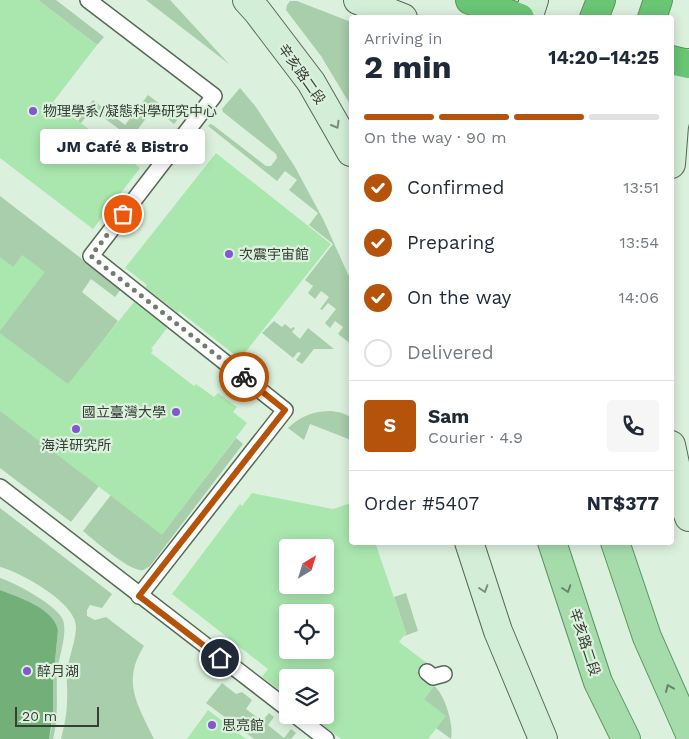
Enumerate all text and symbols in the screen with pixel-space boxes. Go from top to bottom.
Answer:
text: Arriving in [364,29,442,48]
street label: 辛亥路二段 [275,41,329,107]
text: 14:20–14:25 [548,46,659,69]
text: 2 min [364,48,452,86]
place label: 物理學系/凝態科學研究中心 [43,103,217,119]
marker: 物理學系/凝態科學研究中心 [27,105,39,117]
one-way arrow [329,120,339,129]
text: On the way · 90 m [364,128,507,147]
callout: JM Café & Bistro [41,129,206,164]
text: JM Café & Bistro [57,137,188,156]
icon: check [364,174,392,202]
text: Confirmed [407,176,504,199]
text: 13:51 [623,178,659,197]
pin [102,193,144,235]
icon: bag [109,200,137,228]
icon: check [364,229,392,257]
text: Preparing [407,231,494,254]
text: 13:54 [620,233,659,252]
place label: 次震宇宙館 [239,246,309,262]
marker: 次震宇宙館 [223,248,235,260]
icon: check [364,284,392,312]
text: On the way [407,286,511,309]
text: 14:06 [619,288,659,307]
text: Delivered [407,341,494,364]
courier [219,352,269,402]
icon: bike [230,363,258,391]
button: phone [607,400,659,452]
place label: 國立臺灣大學 [82,404,166,420]
text: Sam [428,405,469,428]
marker: 國立臺灣大學 [170,406,182,418]
text: S [384,414,396,437]
marker: 海洋研究所 [70,423,82,435]
text: Courier · 4.9 [428,428,523,447]
place label: 海洋研究所 [41,437,111,453]
text: Order #5407 [364,492,479,515]
text: NT$377 [587,492,659,515]
north arrow [279,539,334,594]
map controls [279,539,334,724]
one-way arrow [478,584,488,593]
one-way arrow [561,584,571,592]
button: locate [279,604,334,659]
street label: 辛亥路二段 [567,606,603,678]
pin [199,637,241,679]
icon: home [206,644,234,672]
place label: 醉月湖 [37,663,79,679]
marker: 醉月湖 [21,665,33,677]
button: layers [279,669,334,724]
one-way arrow [665,684,676,693]
scale bar [15,704,99,727]
text: 20 m [22,708,57,724]
place label: 思亮館 [222,717,264,733]
marker: 思亮館 [206,719,218,731]

